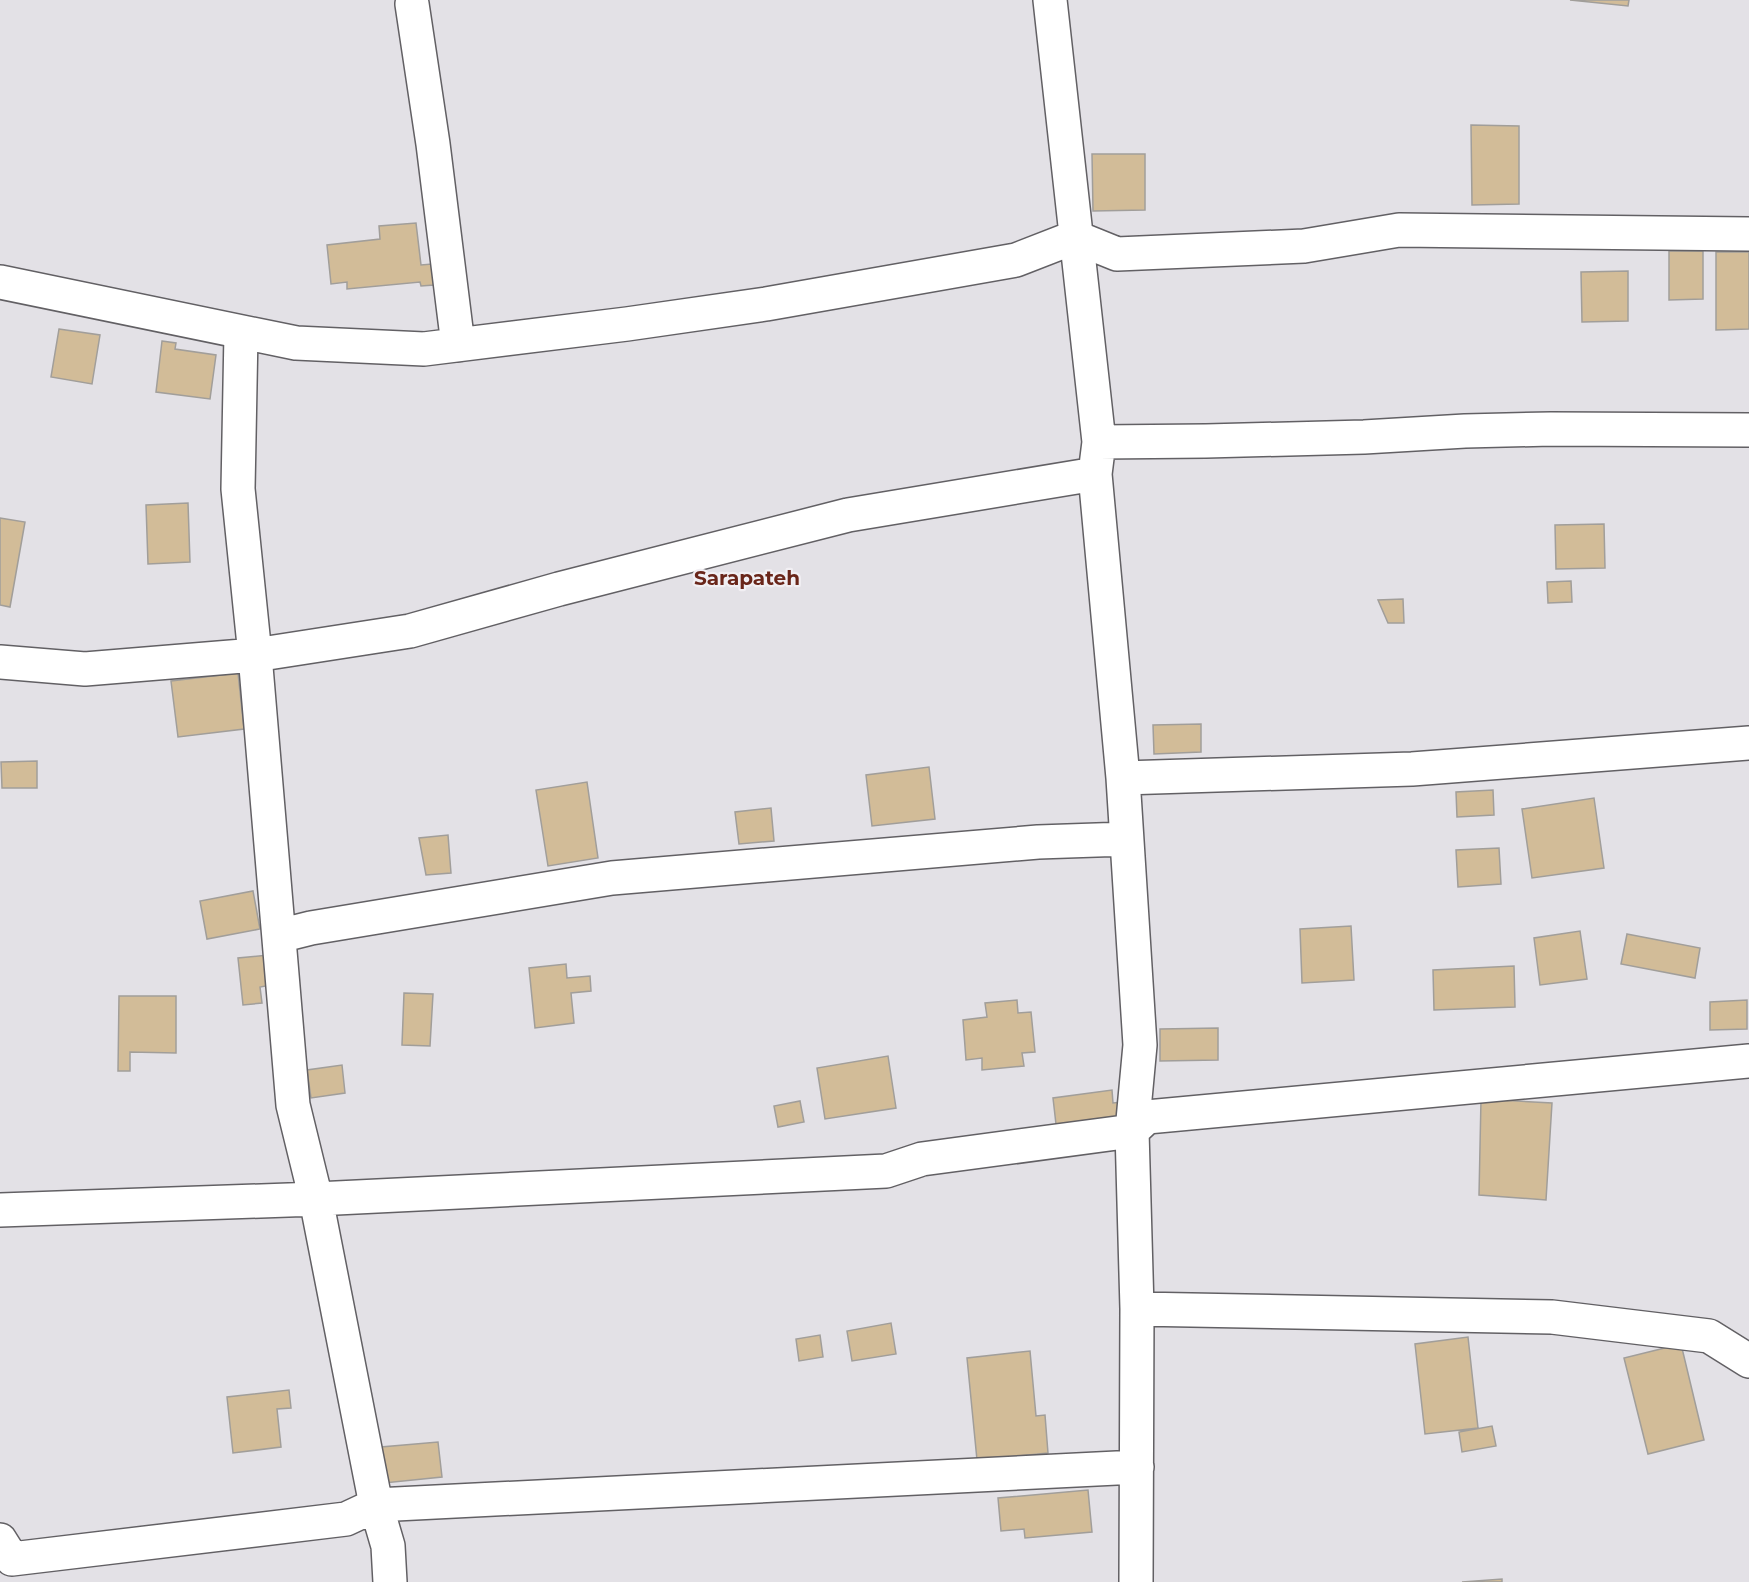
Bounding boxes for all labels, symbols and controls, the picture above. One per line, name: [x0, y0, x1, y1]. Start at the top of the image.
district label: Sarapateh: [694, 566, 800, 590]

